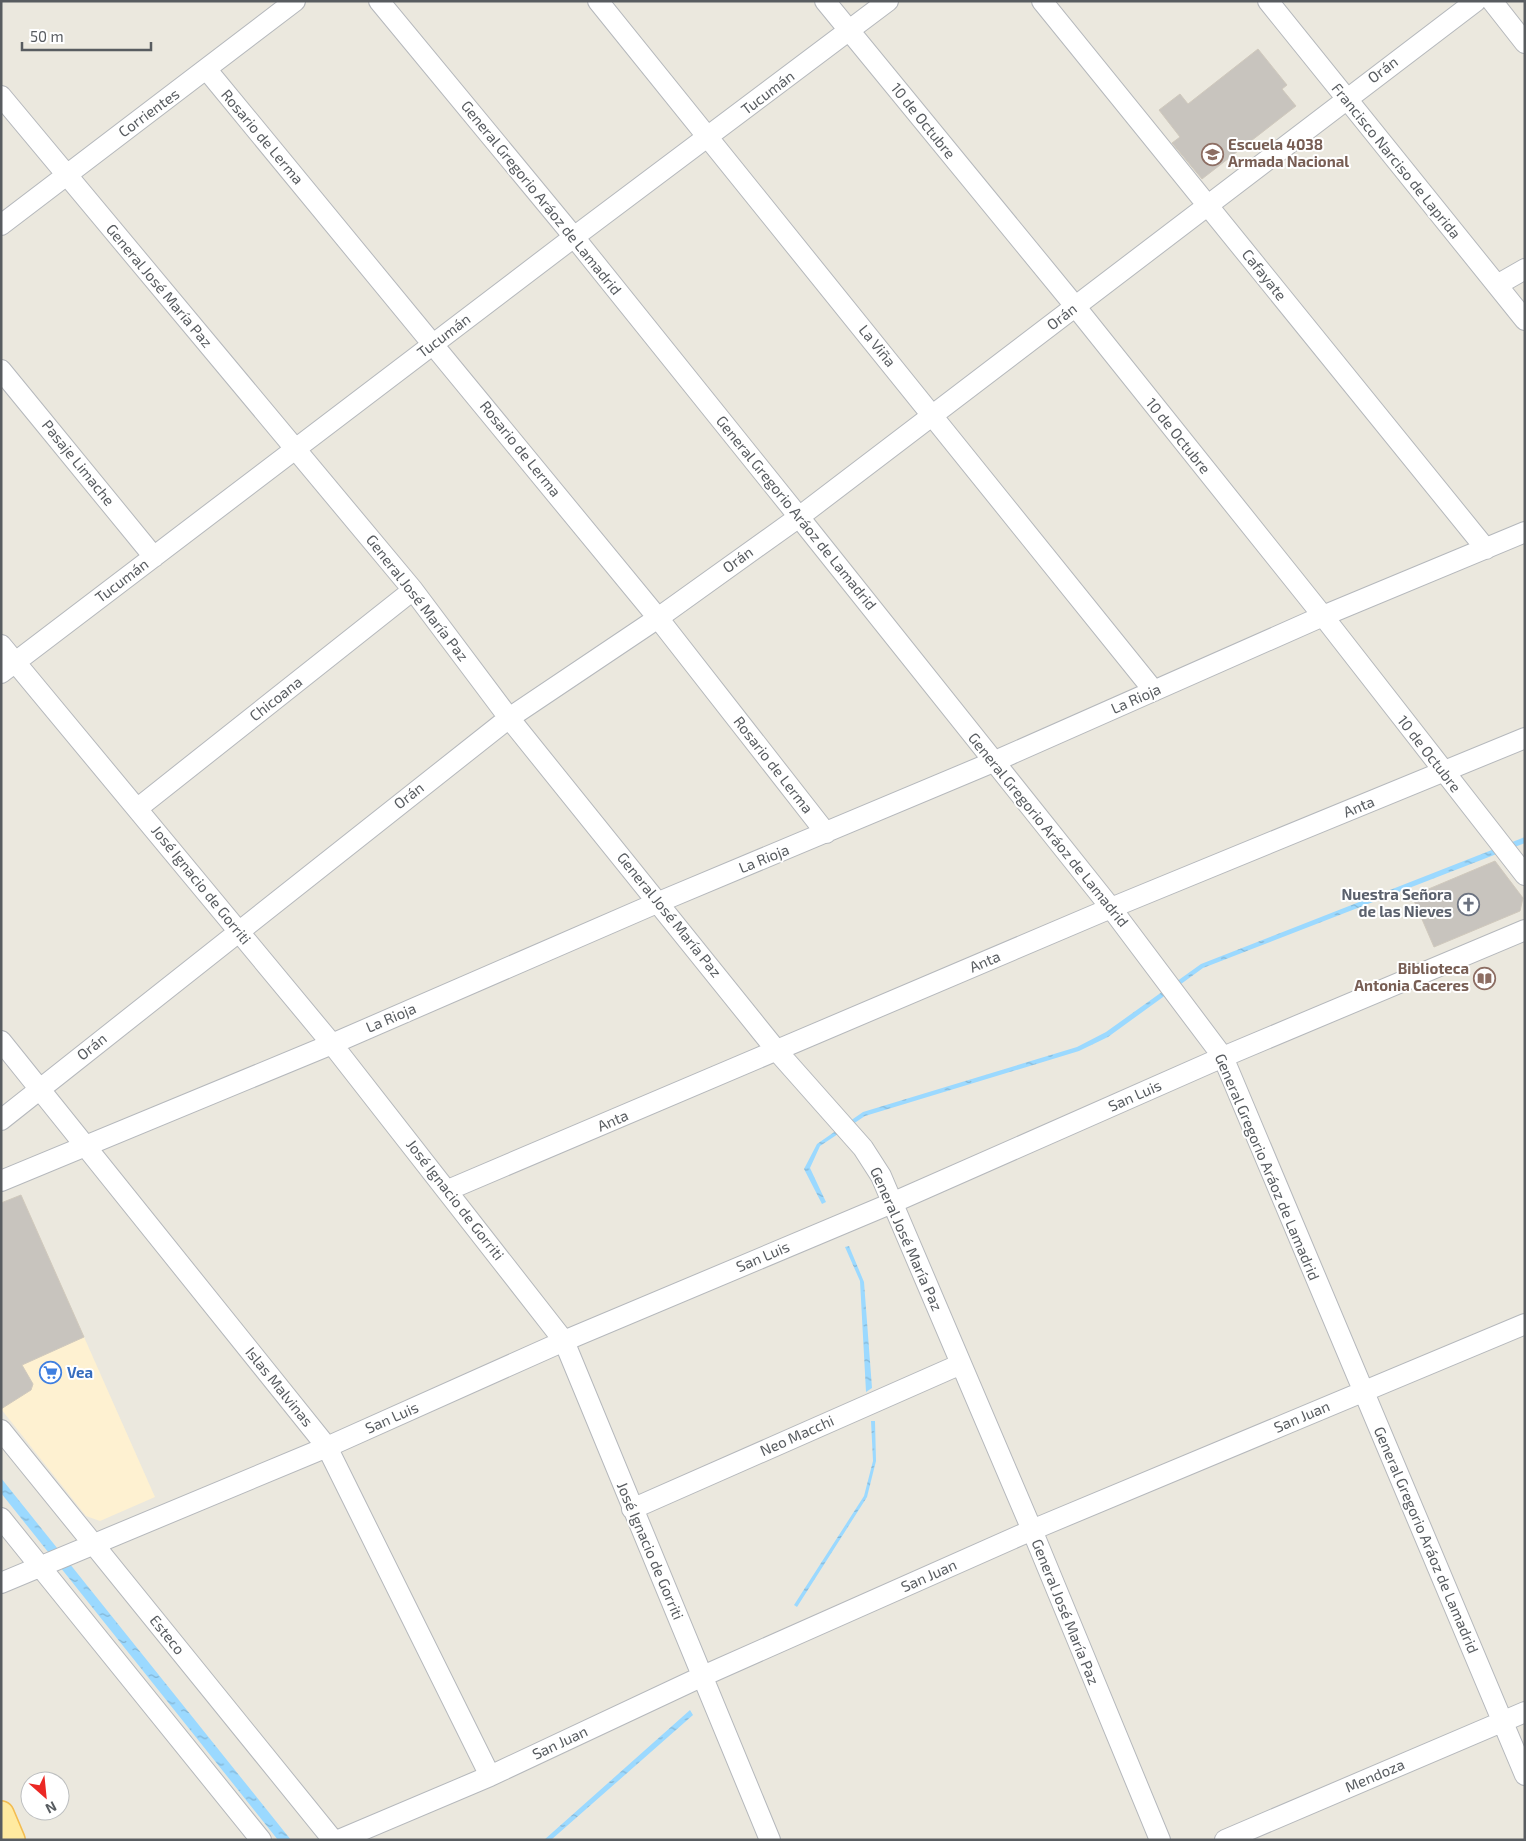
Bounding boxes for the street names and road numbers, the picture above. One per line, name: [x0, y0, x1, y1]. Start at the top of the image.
street label: Orán: [1364, 52, 1401, 86]
street label: Tucumán: [737, 66, 798, 118]
street label: 10 de Octubre: [888, 79, 960, 162]
street label: Francisco Narciso de Laprida: [1328, 79, 1465, 242]
street label: Corrientes: [114, 84, 182, 140]
street label: Rosario de Lerma: [218, 85, 308, 187]
street label: General Gregorio Aráoz de Lamadrid: [458, 97, 626, 298]
street label: General José María Paz: [103, 220, 217, 351]
street label: Cafayate: [1239, 245, 1291, 304]
street label: Orán: [1043, 299, 1080, 333]
street label: Tucumán: [413, 309, 474, 361]
street label: La Viña: [855, 321, 900, 370]
street label: 10 de Octubre: [1143, 394, 1215, 477]
street label: Rosario de Lerma: [477, 397, 565, 500]
street label: General Gregorio Aráoz de Lamadrid: [713, 412, 881, 613]
street label: Pasaje Limache: [38, 416, 119, 509]
street label: General José María Paz: [363, 531, 473, 664]
street label: Orán: [719, 542, 756, 576]
street label: Tucumán: [91, 554, 152, 606]
street label: Chicoana: [245, 672, 305, 724]
street label: La Rioja: [1108, 679, 1164, 718]
street label: 10 de Octubre: [1394, 711, 1465, 795]
street label: Rosario de Lerma: [730, 712, 817, 817]
street label: General Gregorio Aráoz de Lamadrid: [965, 729, 1133, 930]
street label: Orán: [390, 778, 427, 812]
street label: Anta: [1340, 792, 1377, 820]
street label: José Ignacio de Gorriti: [148, 821, 255, 948]
street label: La Rioja: [736, 840, 792, 877]
street label: General José María Paz: [614, 848, 726, 981]
street label: Anta: [966, 947, 1003, 976]
street label: La Rioja: [363, 998, 419, 1037]
street label: Orán: [73, 1029, 110, 1064]
street label: General Gregorio Aráoz de Lamadrid: [1212, 1051, 1324, 1283]
street label: San Luis: [1105, 1075, 1164, 1115]
street label: Anta: [594, 1106, 631, 1135]
street label: José Ignacio de Gorriti: [403, 1136, 508, 1263]
street label: General José María Paz: [867, 1164, 947, 1313]
street label: San Luis: [733, 1237, 792, 1275]
street label: Islas Malvinas: [242, 1343, 317, 1430]
street label: San Juan: [1271, 1396, 1332, 1436]
street label: San Luis: [362, 1397, 421, 1437]
street label: Neo Macchi: [757, 1411, 836, 1459]
street label: General Gregorio Aráoz de Lamadrid: [1371, 1424, 1483, 1656]
street label: José Ignacio de Gorriti: [614, 1479, 688, 1622]
street label: General José María Paz: [1028, 1536, 1103, 1687]
street label: San Juan: [898, 1555, 959, 1595]
street label: Esteco: [146, 1611, 189, 1658]
street label: San Juan: [529, 1721, 590, 1763]
street label: Mendoza: [1342, 1755, 1407, 1796]

